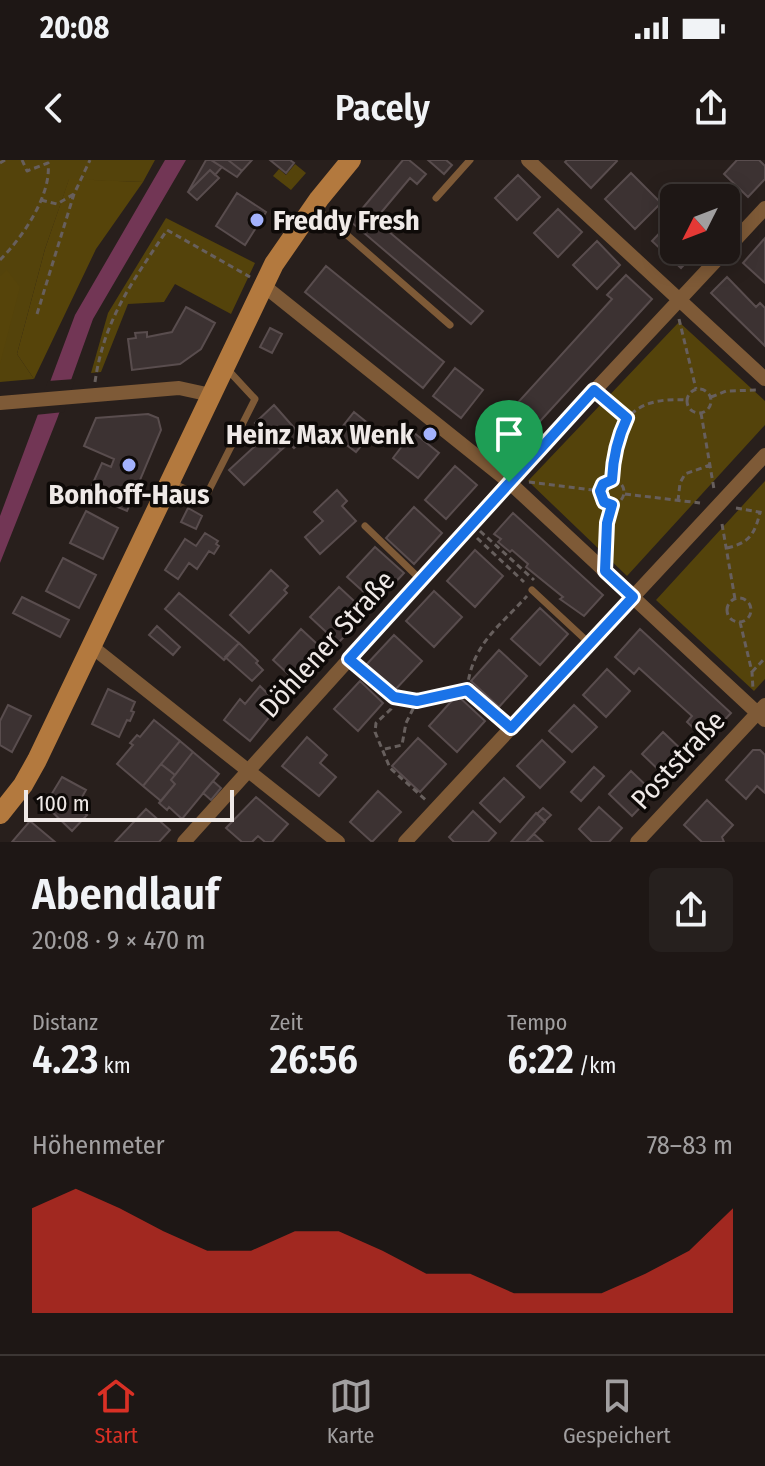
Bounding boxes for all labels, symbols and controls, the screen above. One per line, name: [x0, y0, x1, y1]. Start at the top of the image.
text: 20:08: [40, 10, 109, 46]
icon: back: [32, 86, 76, 130]
text: Pacely: [335, 86, 430, 130]
icon: share: [689, 86, 733, 130]
north arrow: [660, 184, 740, 264]
map controls: [660, 184, 740, 264]
place label: Freddy Fresh: [273, 204, 420, 237]
marker: Freddy Fresh: [248, 211, 266, 229]
pin: [475, 400, 543, 482]
icon: arrive: [487, 412, 531, 456]
place label: Heinz Max Wenk: [226, 418, 415, 451]
marker: Heinz Max Wenk: [421, 425, 439, 443]
marker: Bonhoff-Haus: [120, 456, 138, 474]
place label: Bonhoff-Haus: [49, 478, 209, 511]
street label: Döhlener Straße: [252, 564, 402, 724]
street label: Poststraße: [624, 704, 732, 816]
scale bar: [24, 786, 234, 822]
text: 100 m: [36, 790, 90, 817]
text: Abendlauf: [32, 868, 219, 921]
button: share: [649, 868, 733, 952]
text: 20:08 · 9 × 470 m: [32, 925, 205, 956]
text: Distanz: [32, 1009, 98, 1036]
text: Zeit: [270, 1009, 303, 1036]
text: Tempo: [507, 1009, 567, 1036]
text: 4.23: [32, 1036, 98, 1084]
text: 26:56: [270, 1036, 358, 1084]
text: 6:22: [507, 1036, 574, 1084]
text: km: [98, 1052, 131, 1079]
text: /km: [574, 1052, 616, 1079]
text: Höhenmeter: [32, 1130, 165, 1161]
text: 78–83 m: [647, 1130, 733, 1161]
tab: Start: [94, 1374, 138, 1449]
tab: Karte: [327, 1374, 374, 1449]
tab: Gespeichert: [563, 1374, 671, 1449]

